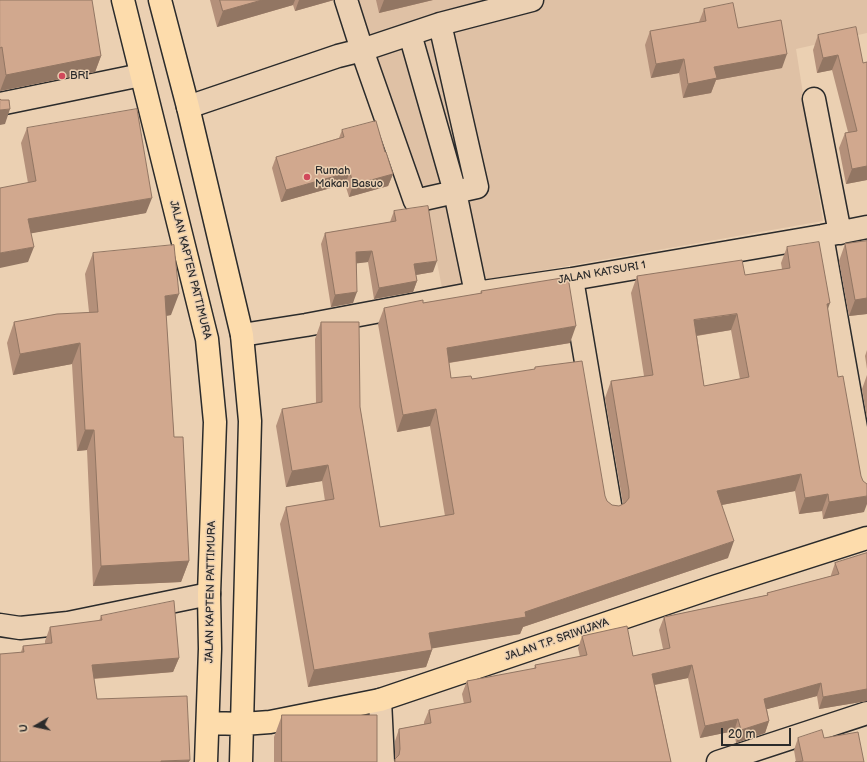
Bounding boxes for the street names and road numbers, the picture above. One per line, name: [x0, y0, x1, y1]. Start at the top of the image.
street label: JALAN KAPTEN PATTIMURA: [166, 199, 214, 341]
street label: JALAN KATSURI 1: [557, 259, 647, 287]
street label: JALAN KAPTEN PATTIMURA: [203, 521, 219, 663]
street label: JALAN T.P. SRIWIJAYA: [503, 616, 611, 664]

